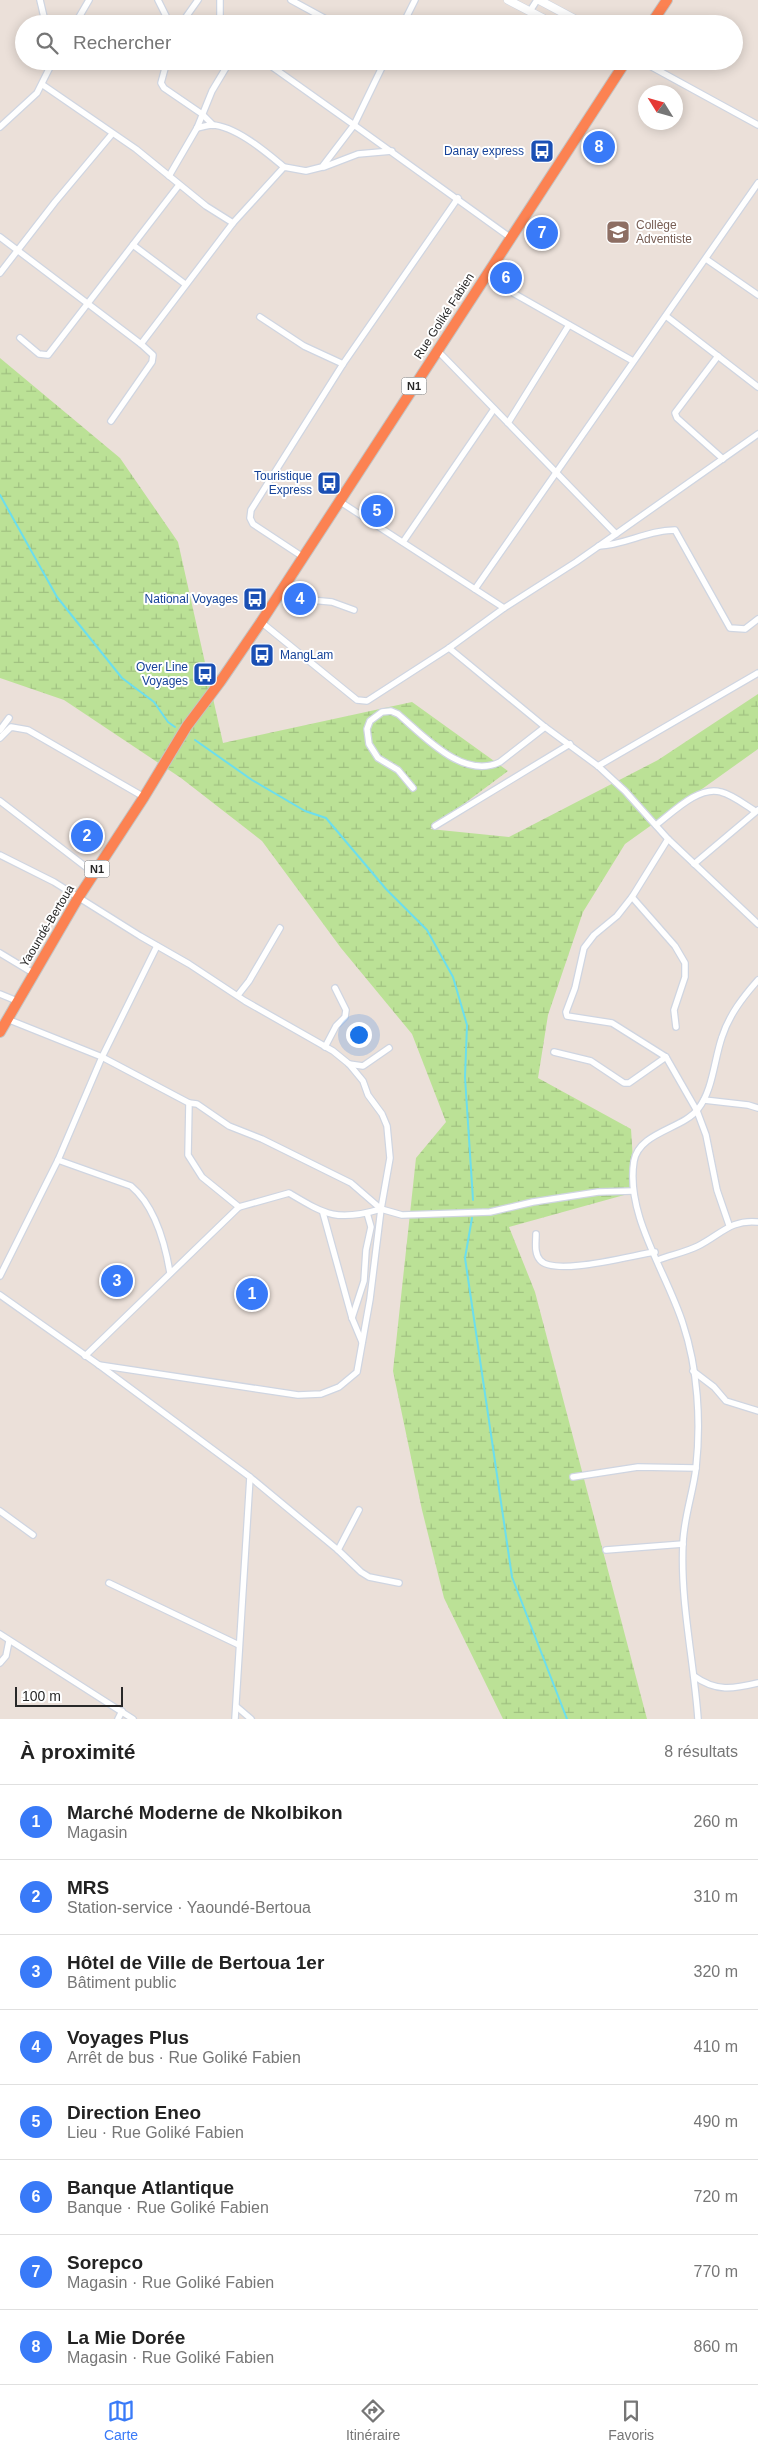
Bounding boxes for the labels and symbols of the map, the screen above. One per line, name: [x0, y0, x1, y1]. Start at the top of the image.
north arrow: [638, 85, 683, 130]
pin: 8: [583, 128, 615, 166]
bus stop icon: Danay express: [529, 138, 555, 164]
place label: Danay express: [444, 144, 524, 158]
pin: 7: [526, 214, 558, 252]
place label: Collège Adventiste: [636, 218, 692, 246]
school or university icon: Collège Adventiste: [605, 219, 631, 245]
pin: 6: [490, 259, 522, 297]
street label: Rue Goliké Fabien: [411, 271, 477, 361]
road number: N1: [402, 378, 426, 394]
place label: Touristique Express: [254, 469, 312, 497]
bus stop icon: Touristique Express: [316, 470, 342, 496]
pin: 5: [361, 492, 393, 530]
pin: 4: [284, 580, 316, 618]
bus stop icon: National Voyages: [242, 586, 268, 612]
place label: National Voyages: [145, 592, 238, 606]
bus stop icon: MangLam: [249, 642, 275, 668]
place label: MangLam: [280, 648, 333, 662]
place label: Over Line Voyages: [136, 660, 188, 688]
bus stop icon: Over Line Voyages: [192, 661, 218, 687]
pin: 2: [71, 817, 103, 855]
road number: N1: [84, 861, 110, 878]
street label: Yaoundé-Bertoua: [17, 882, 77, 970]
your location: [346, 1022, 372, 1048]
pin: 3: [101, 1262, 133, 1300]
pin: 1: [236, 1275, 268, 1313]
scale bar: [15, 1684, 122, 1707]

